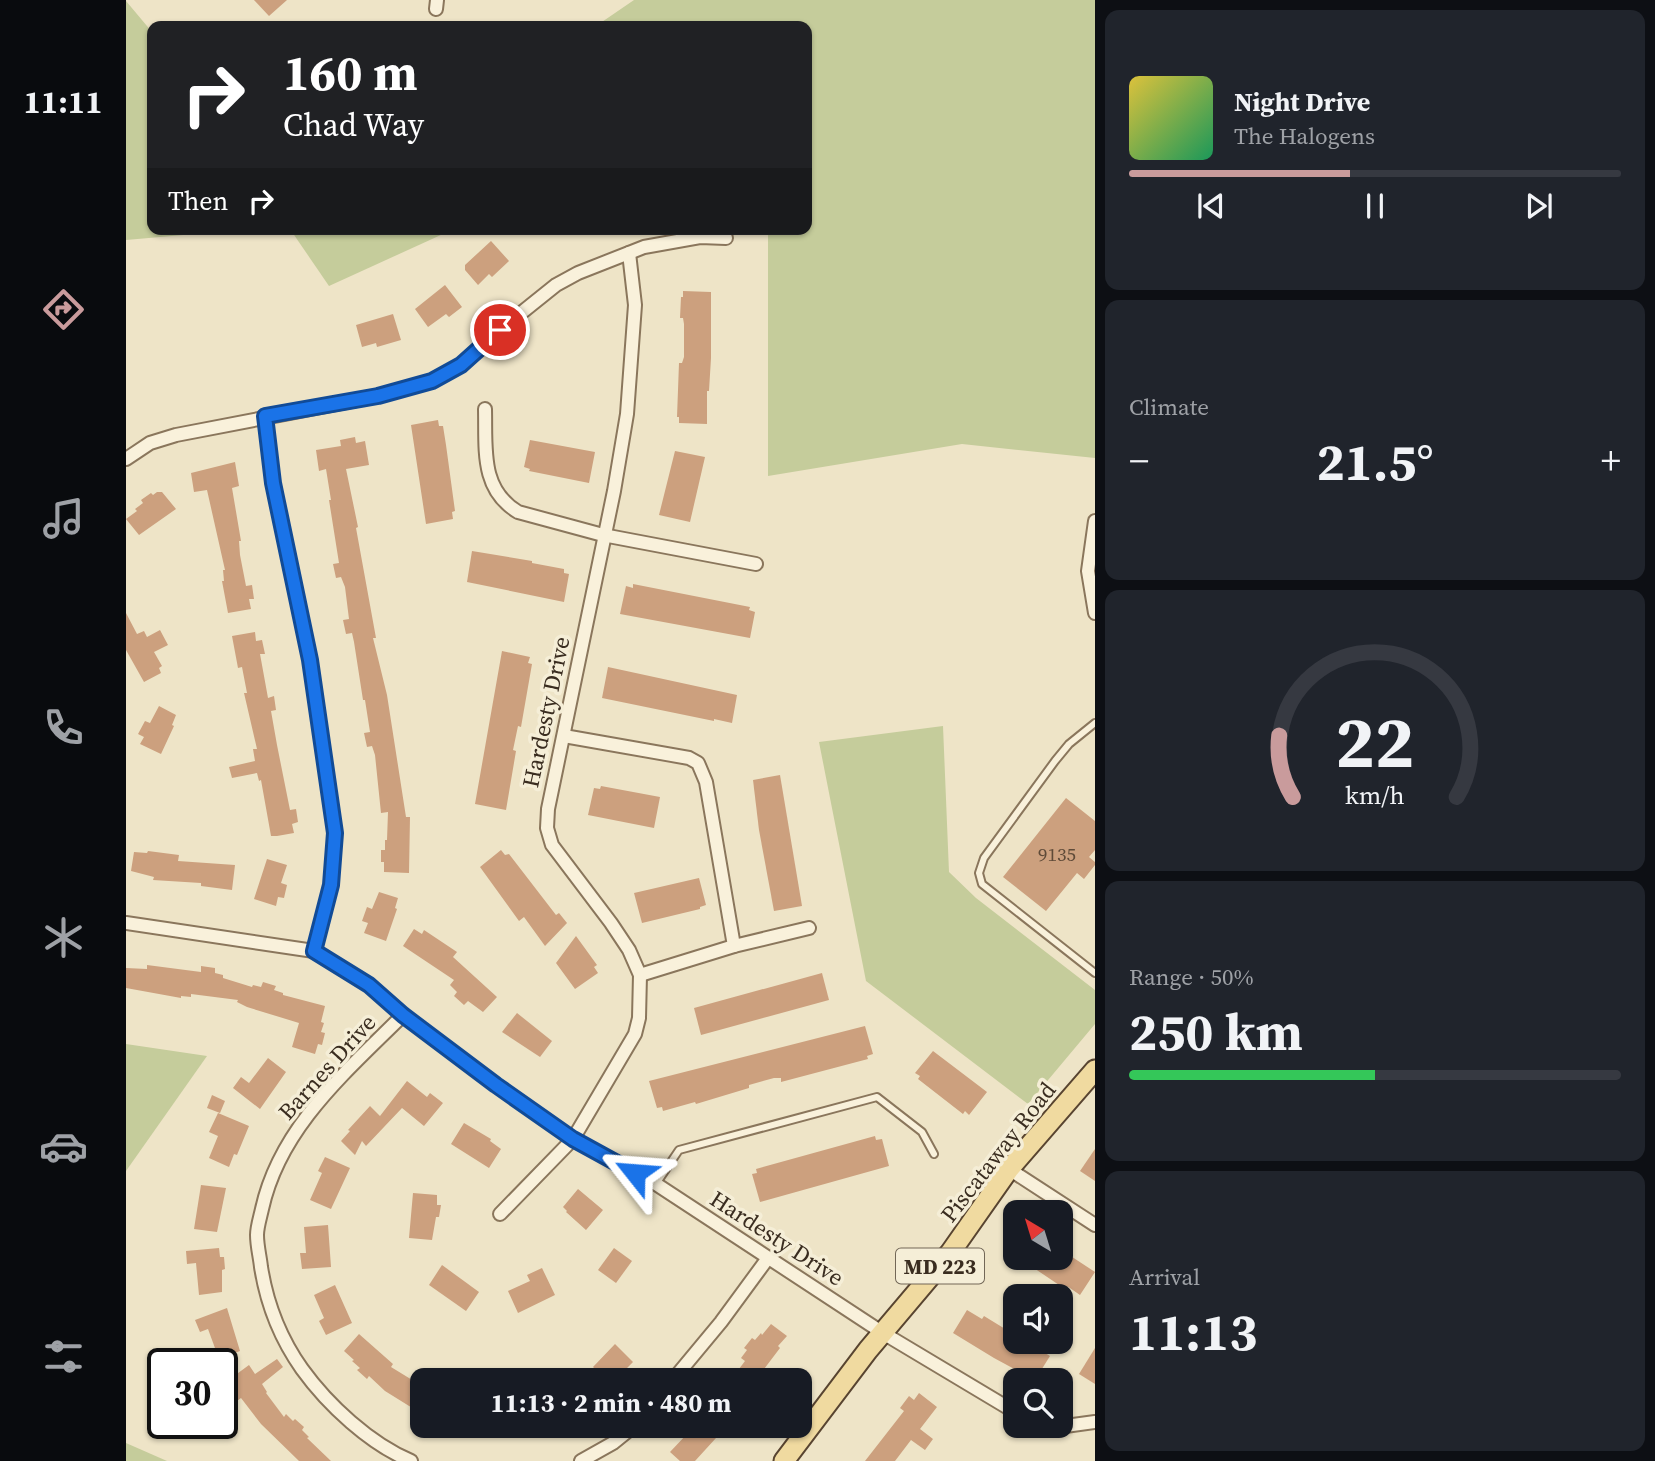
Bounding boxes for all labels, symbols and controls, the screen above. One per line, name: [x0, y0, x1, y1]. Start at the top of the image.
text: 160 m: [283, 39, 418, 106]
icon: right: [168, 49, 259, 140]
text: 11:11: [24, 80, 102, 124]
text: Night Drive: [1234, 84, 1370, 120]
text: Chad Way: [283, 103, 424, 147]
text: The Halogens: [1234, 120, 1375, 152]
icon: right: [242, 182, 280, 220]
text: Then: [168, 183, 228, 219]
icon: previous: [1192, 187, 1230, 225]
icon: pause: [1356, 187, 1394, 225]
icon: next: [1520, 187, 1558, 225]
icon: directions: [39, 285, 88, 334]
pin: [470, 300, 530, 360]
icon: arrive: [481, 311, 519, 349]
text: Climate: [1129, 391, 1209, 423]
text: 21.5°: [1316, 426, 1434, 497]
text: −: [1129, 435, 1149, 487]
text: +: [1601, 435, 1621, 487]
icon: music: [39, 494, 88, 543]
street label: Hardesty Drive: [514, 634, 578, 790]
text: 22: [1336, 692, 1414, 791]
icon: phone: [39, 703, 88, 752]
text: km/h: [1345, 777, 1405, 811]
house number: 9135: [1038, 841, 1076, 867]
icon: climate: [39, 913, 88, 962]
text: Range · 50%: [1129, 961, 1254, 993]
text: 250 km: [1129, 996, 1303, 1067]
street label: Barnes Drive: [271, 1007, 383, 1127]
street label: Piscataway Road: [933, 1075, 1063, 1229]
icon: car: [39, 1122, 88, 1171]
position arrow: [598, 1136, 672, 1210]
street label: Hardesty Drive: [704, 1183, 850, 1293]
north arrow: [1003, 1200, 1073, 1270]
map controls: [1003, 1200, 1073, 1438]
road number: MD 223: [896, 1248, 984, 1284]
text: Arrival: [1129, 1261, 1200, 1293]
button: sound: [1003, 1284, 1073, 1354]
text: 11:13: [1129, 1296, 1257, 1367]
icon: filters: [39, 1332, 88, 1381]
speed limit sign: 30: [147, 1348, 238, 1439]
button: search: [1003, 1368, 1073, 1438]
text: 11:13 · 2 min · 480 m: [491, 1385, 731, 1421]

